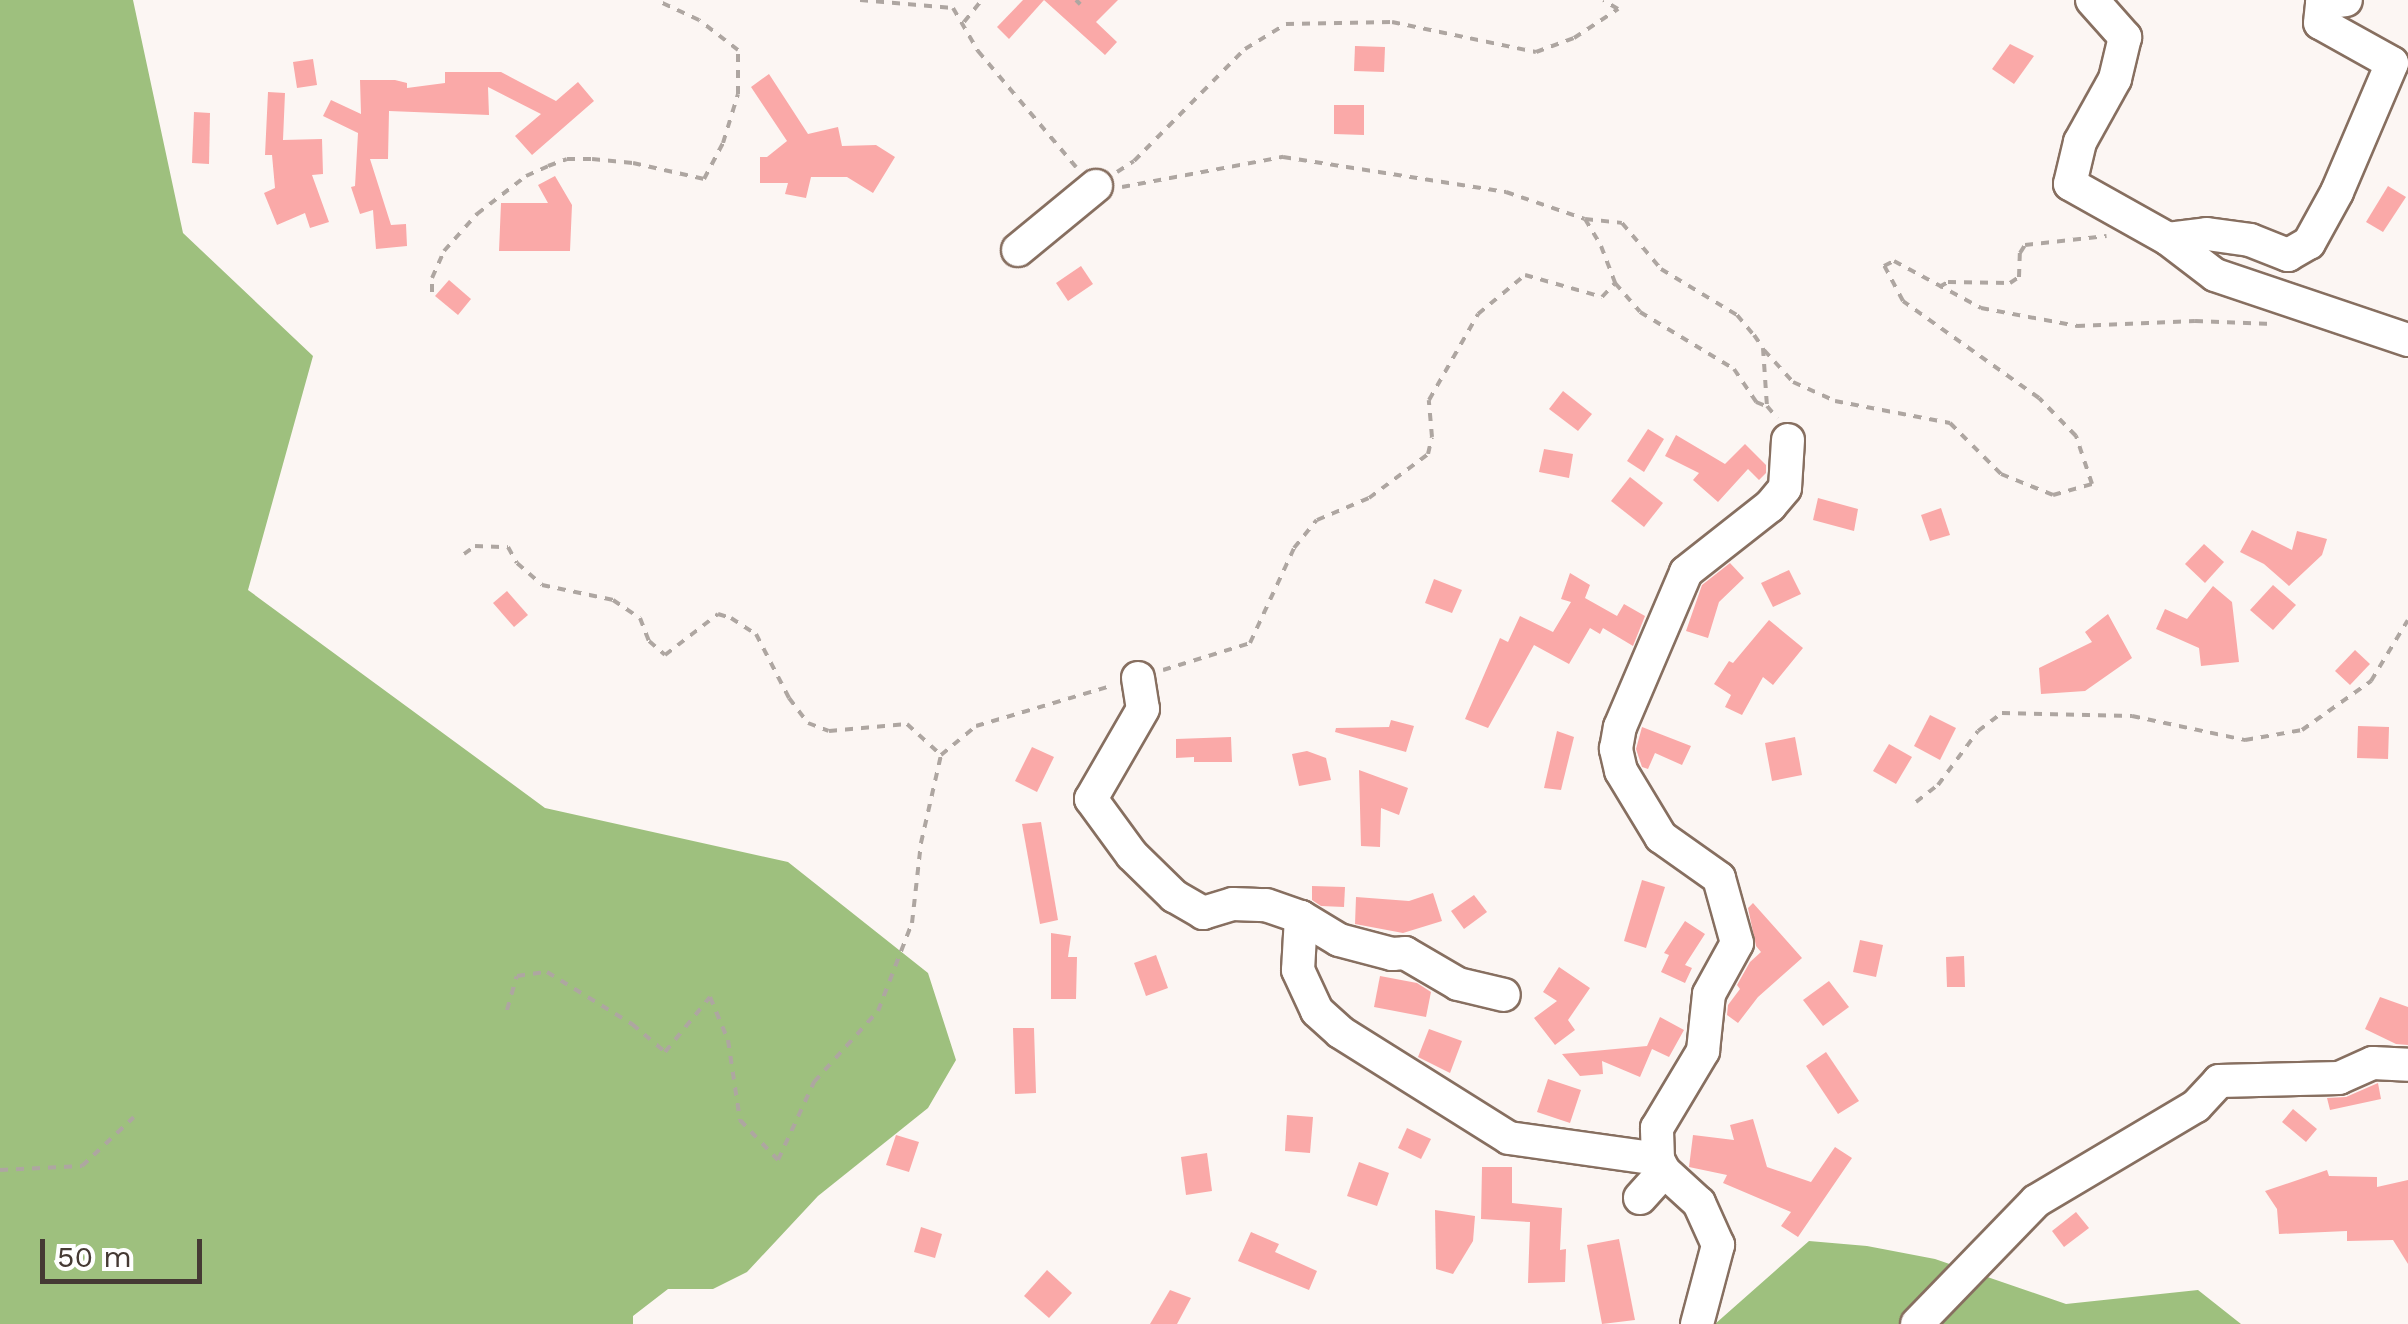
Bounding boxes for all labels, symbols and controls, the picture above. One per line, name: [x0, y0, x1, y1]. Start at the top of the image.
scale bar: [45, 1219, 208, 1281]
text: 50 m: [57, 1239, 132, 1274]

